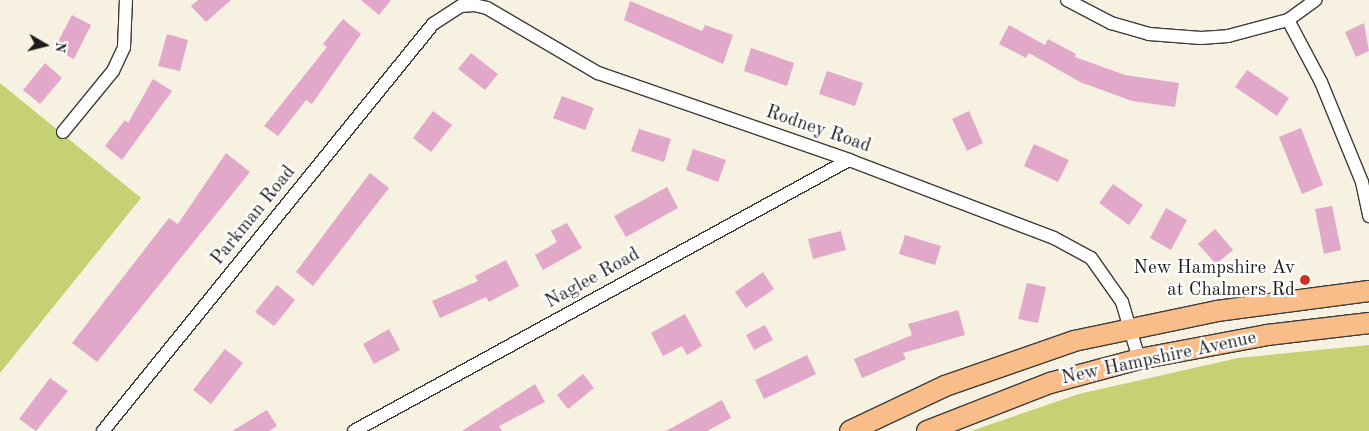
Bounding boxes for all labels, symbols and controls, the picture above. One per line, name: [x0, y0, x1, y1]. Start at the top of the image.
north arrow: [20, 20, 70, 70]
text: N: [52, 41, 68, 53]
street label: Rodney Road: [762, 101, 874, 159]
street label: Parkman Road: [207, 162, 301, 270]
street label: Naglee Road: [542, 244, 644, 314]
place label: New Hampshire Av at Chalmers Rd: [1133, 258, 1295, 302]
marker: New Hampshire Av at Chalmers Rd: [1299, 274, 1311, 286]
street label: New Hampshire Avenue: [1059, 327, 1259, 391]

